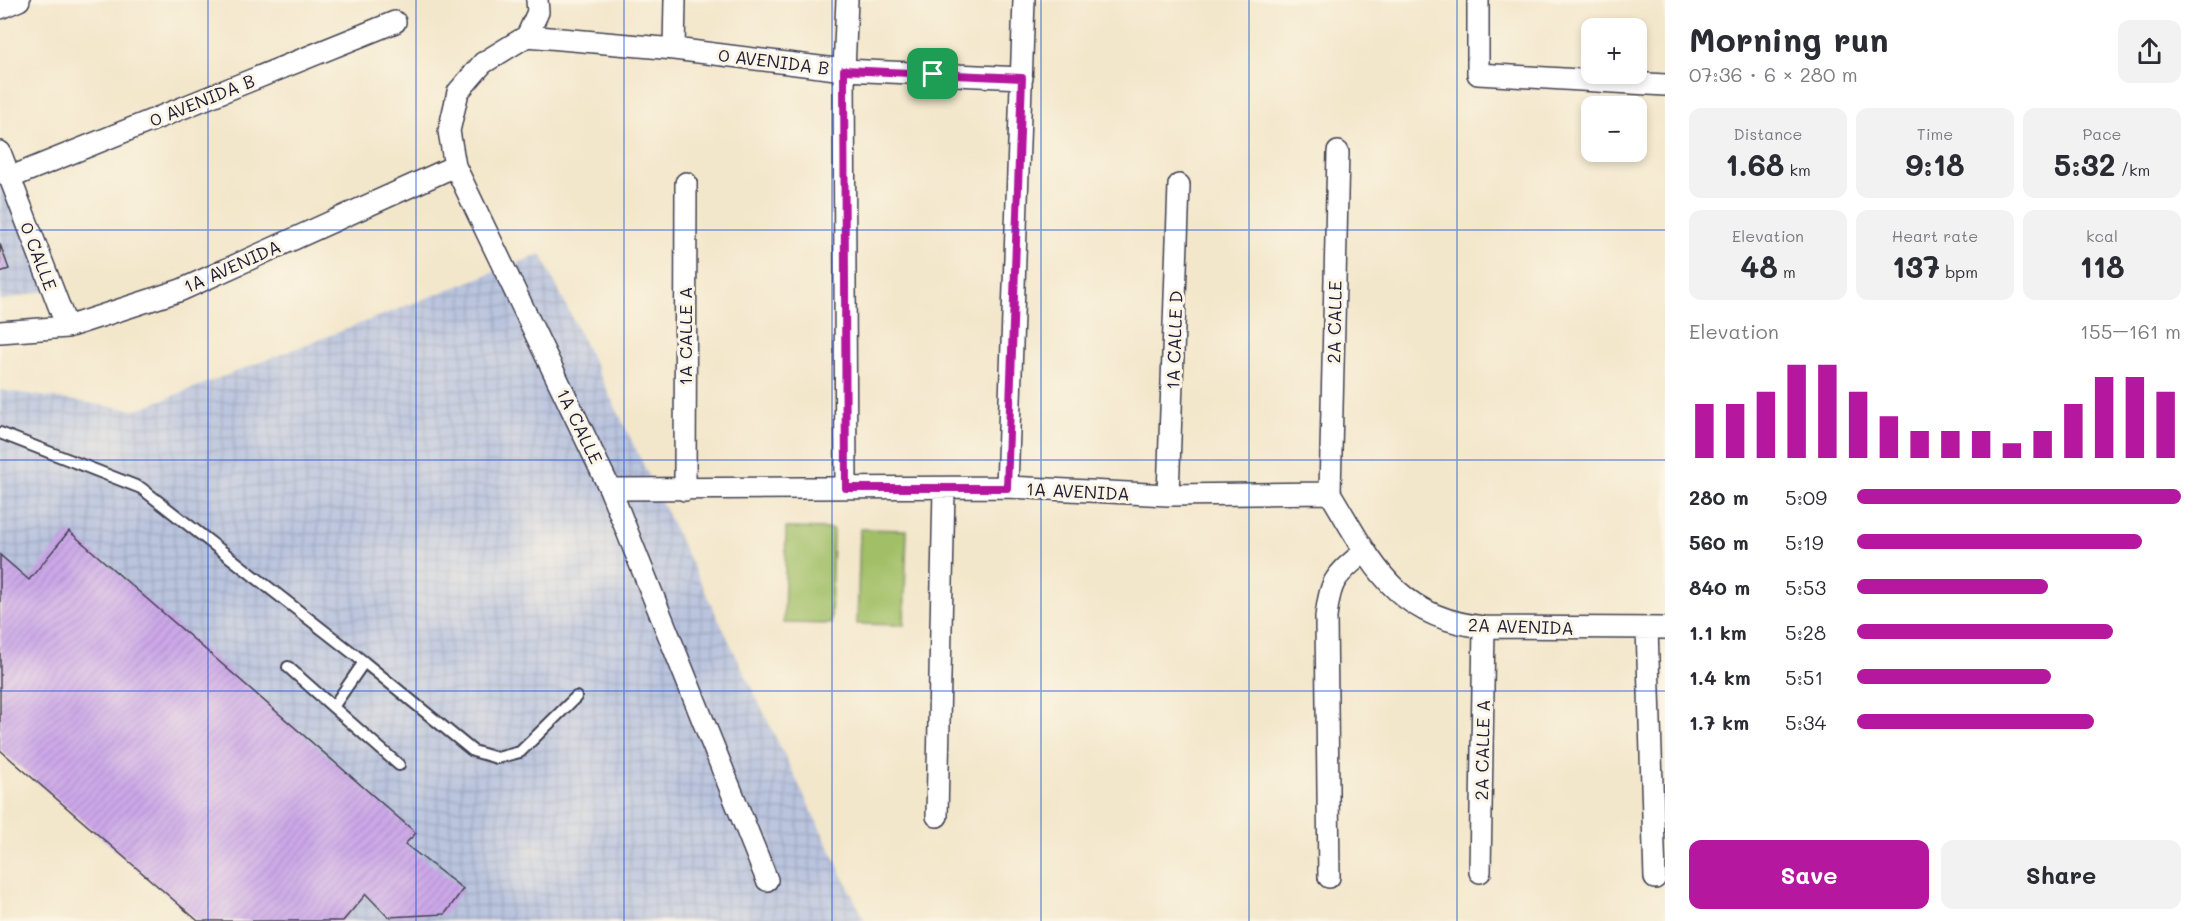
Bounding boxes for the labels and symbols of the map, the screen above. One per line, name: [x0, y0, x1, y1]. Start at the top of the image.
street label: 0 AVENIDA B: [717, 42, 831, 80]
pin: [907, 48, 958, 99]
street label: 0 AVENIDA B: [146, 68, 258, 132]
street label: 0 CALLE: [15, 218, 63, 294]
street label: 1A AVENIDA: [180, 234, 284, 298]
street label: 2A CALLE: [1321, 280, 1347, 364]
street label: 1A CALLE A: [673, 286, 697, 386]
street label: 1A CALLE D: [1160, 290, 1188, 390]
street label: 1A CALLE: [551, 384, 609, 468]
street label: 1A AVENIDA: [1025, 476, 1131, 506]
street label: 2A AVENIDA: [1468, 612, 1574, 640]
street label: 2A CALLE A: [1469, 699, 1495, 801]

